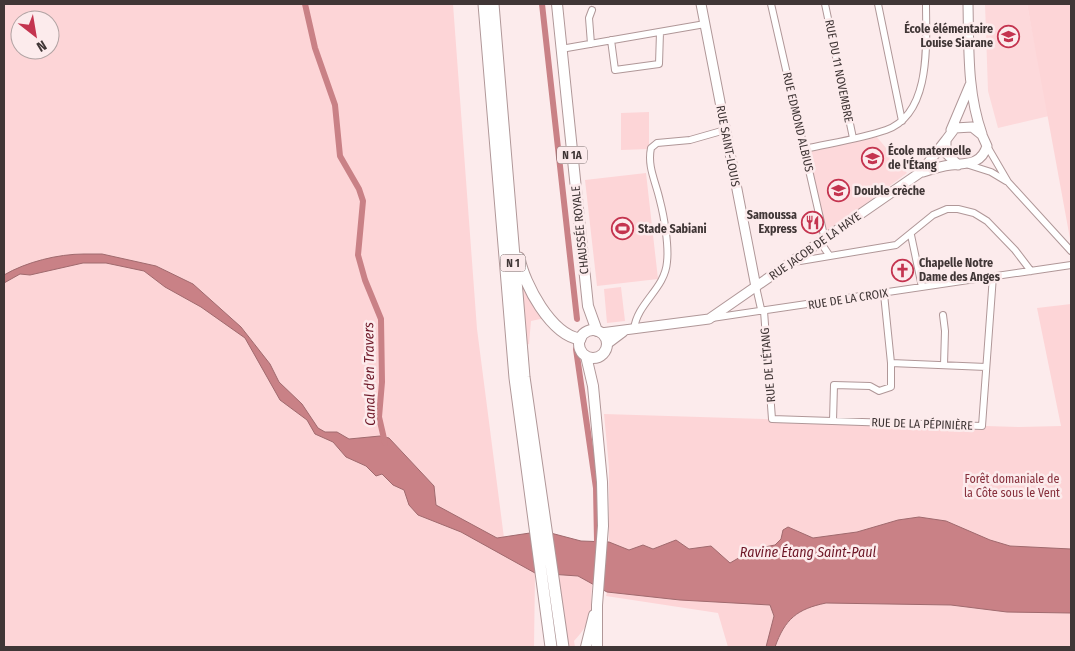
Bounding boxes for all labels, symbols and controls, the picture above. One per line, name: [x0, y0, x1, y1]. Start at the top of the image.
north arrow: [10, 10, 60, 60]
street label: RUE DU 11 NOVEMBRE: [822, 18, 856, 124]
place label: École élémentaire Louise Siarane: [904, 20, 993, 50]
school or university icon: École élémentaire Louise Siarane: [997, 24, 1021, 48]
text: N: [33, 36, 49, 55]
street label: RUE EDMOND ALBIUS: [780, 71, 816, 173]
street label: RUE SAINT-LOUIS: [713, 104, 743, 188]
place label: École maternelle de l'Étang: [888, 142, 971, 172]
road number: N 1A: [557, 146, 587, 164]
school or university icon: École maternelle de l'Étang: [860, 146, 884, 170]
school or university icon: Double crèche: [826, 179, 850, 203]
place label: Double crèche: [854, 184, 925, 198]
street label: CHAUSSÉE ROYALE: [567, 185, 592, 275]
place label: Samoussa Express: [747, 208, 798, 236]
street label: RUE JACOB DE LA HAYE: [766, 209, 864, 283]
restaurant icon: Samoussa Express: [801, 210, 825, 234]
sports icon: Stade Sabiani: [610, 217, 634, 241]
place label: Stade Sabiani: [638, 222, 707, 236]
road number: N 1: [500, 254, 526, 272]
place label: Chapelle Notre Dame des Anges: [919, 256, 1001, 284]
church icon: Chapelle Notre Dame des Anges: [891, 258, 915, 282]
street label: RUE DE LA CROIX: [807, 286, 889, 312]
water label: Canal d'en Travers: [360, 322, 379, 426]
street label: RUE DE L'ÉTANG: [757, 327, 778, 403]
street label: RUE DE LA PÉPINIÈRE: [871, 414, 973, 433]
park label: Forêt domaniale de la Côte sous le Vent: [964, 472, 1060, 500]
water label: Ravine Étang Saint-Paul: [740, 543, 876, 561]

